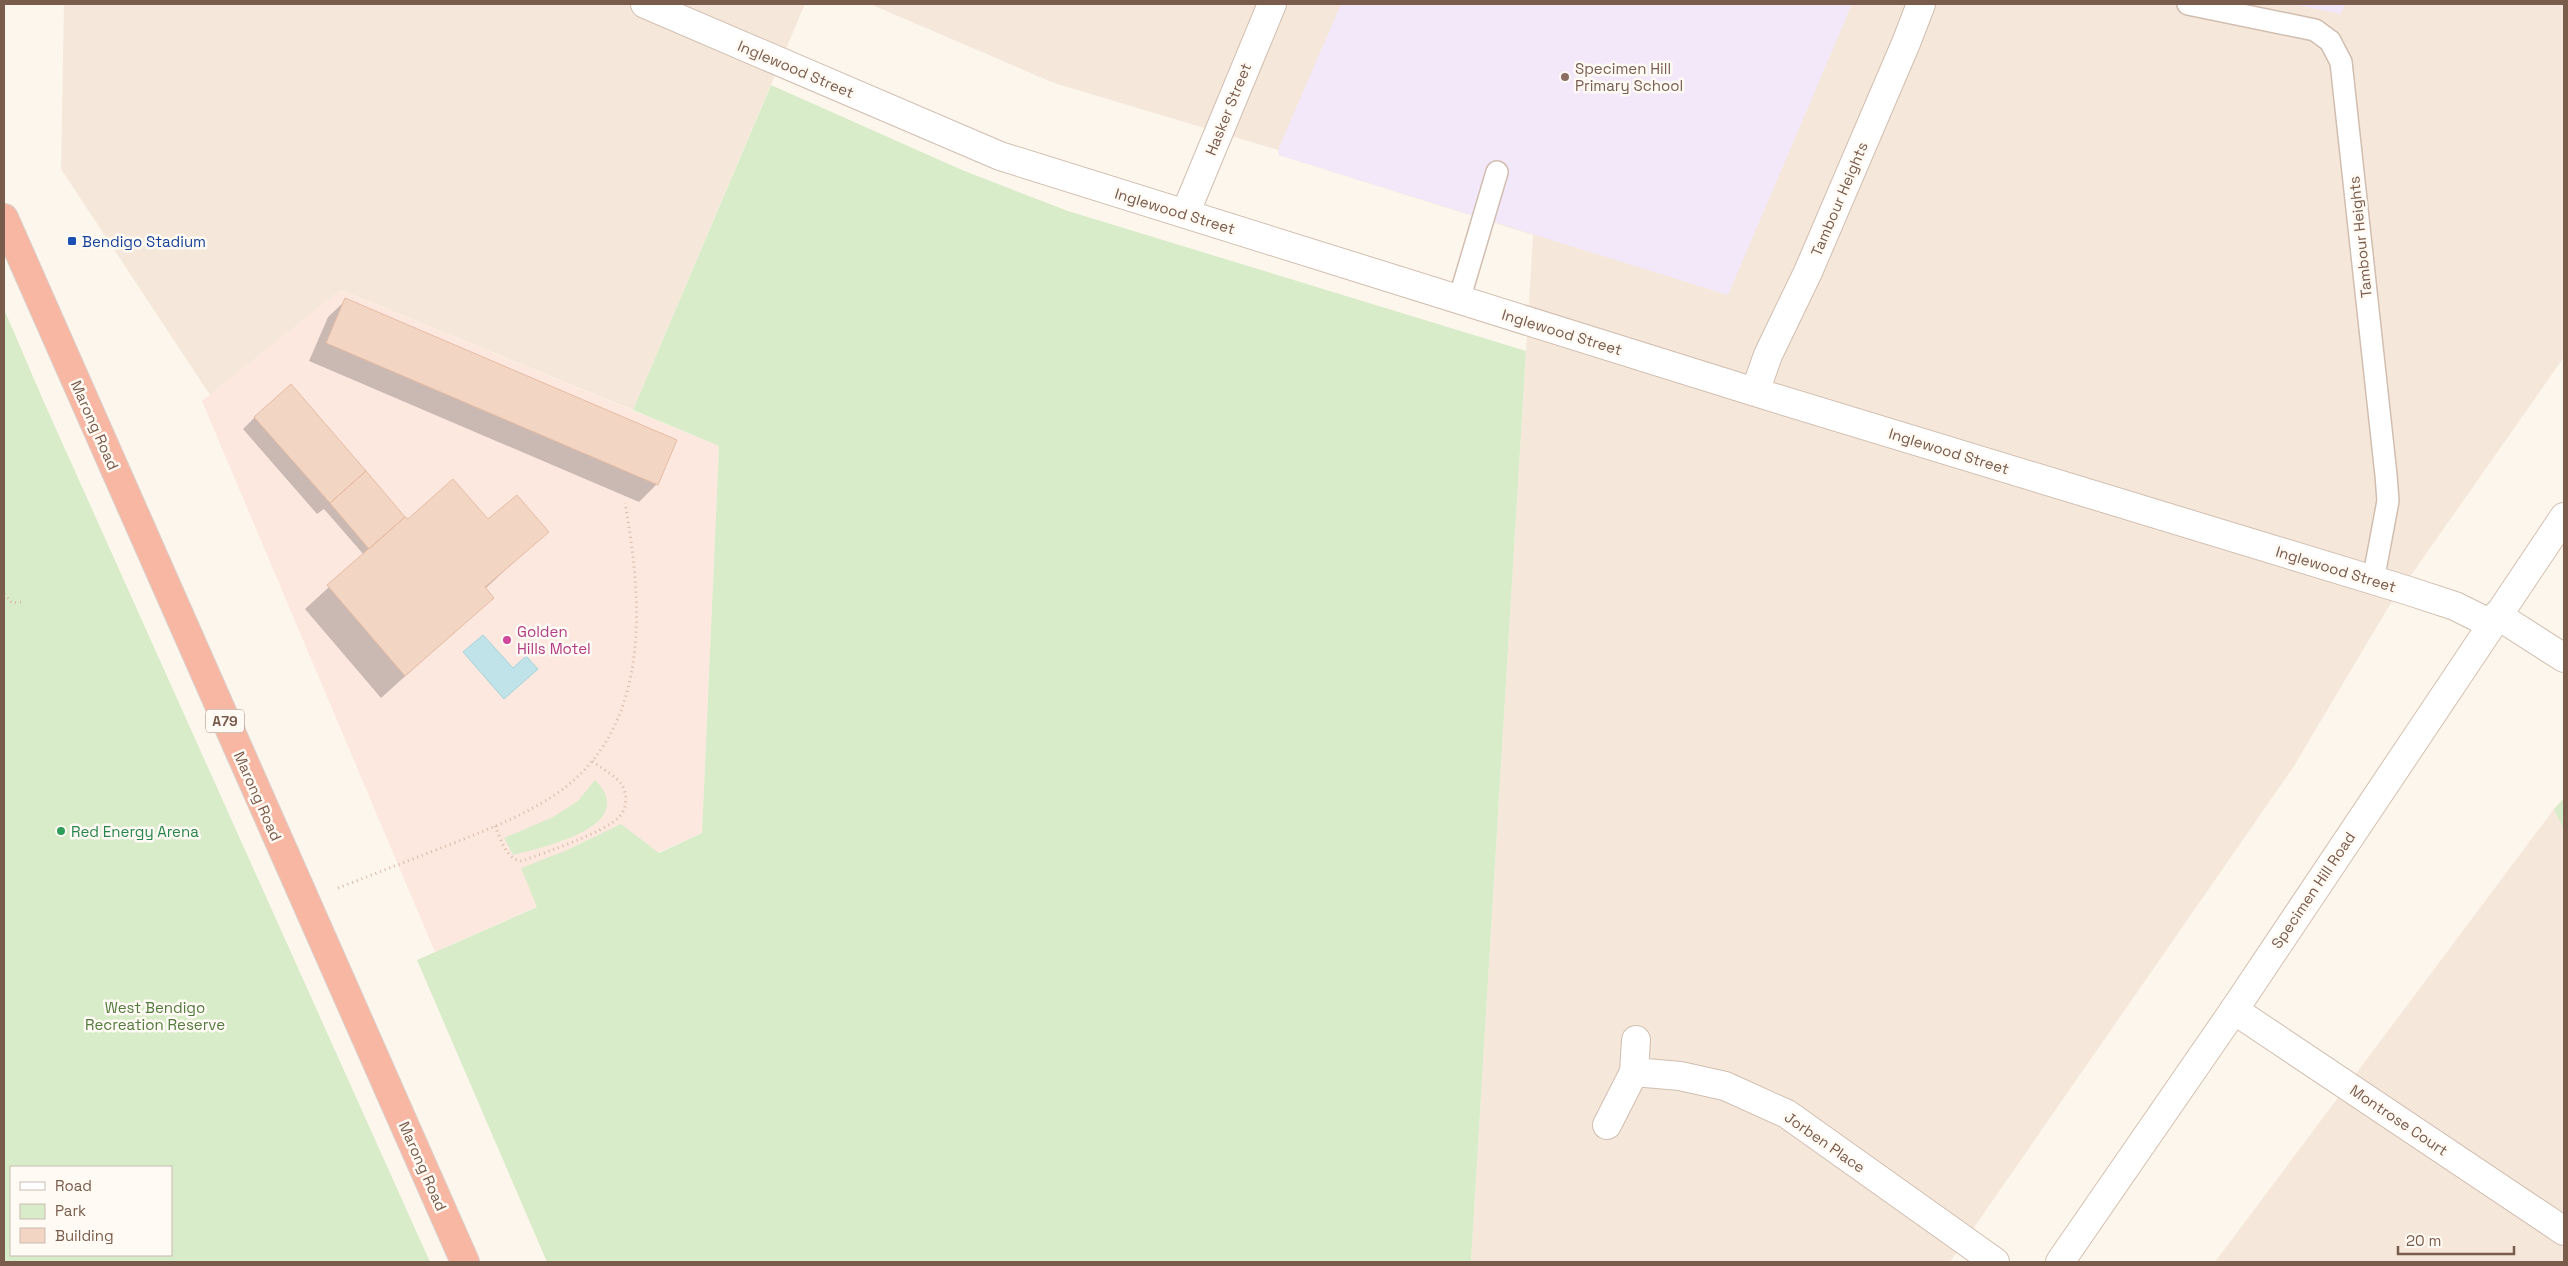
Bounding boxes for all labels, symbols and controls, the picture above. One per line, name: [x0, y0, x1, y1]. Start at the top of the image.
street label: Inglewood Street: [735, 36, 857, 102]
place label: Specimen Hill Primary School: [1575, 59, 1683, 95]
street label: Hasker Street: [1201, 60, 1255, 158]
marker: Specimen Hill Primary School: [1559, 71, 1571, 83]
street label: Tambour Heights: [1806, 139, 1872, 259]
street label: Tambour Heights: [2344, 175, 2376, 299]
street label: Inglewood Street: [1113, 184, 1237, 238]
place label: Bendigo Stadium: [82, 232, 206, 251]
marker: Bendigo Stadium: [66, 235, 78, 247]
street label: Inglewood Street: [1500, 305, 1624, 359]
street label: Marong Road: [67, 377, 123, 473]
street label: Inglewood Street: [1887, 424, 2011, 478]
street label: Inglewood Street: [2274, 542, 2398, 596]
place label: Golden Hills Motel: [517, 622, 591, 658]
marker: Golden Hills Motel: [501, 634, 513, 646]
road number: A79: [206, 709, 244, 732]
street label: Marong Road: [230, 748, 286, 844]
place label: Red Energy Arena: [71, 822, 199, 841]
marker: Red Energy Arena: [55, 825, 67, 837]
street label: Specimen Hill Road: [2267, 828, 2359, 952]
park label: West Bendigo Recreation Reserve: [85, 998, 225, 1034]
street label: Montrose Court: [2346, 1080, 2452, 1160]
street label: Jorben Place: [1781, 1107, 1869, 1177]
street label: Marong Road: [395, 1118, 451, 1214]
legend: [10, 1166, 172, 1256]
text: Road: [55, 1176, 92, 1195]
text: Park: [55, 1201, 86, 1220]
scale bar: [2398, 1224, 2514, 1256]
text: Building: [55, 1226, 114, 1245]
text: 20 m: [2406, 1231, 2441, 1250]

